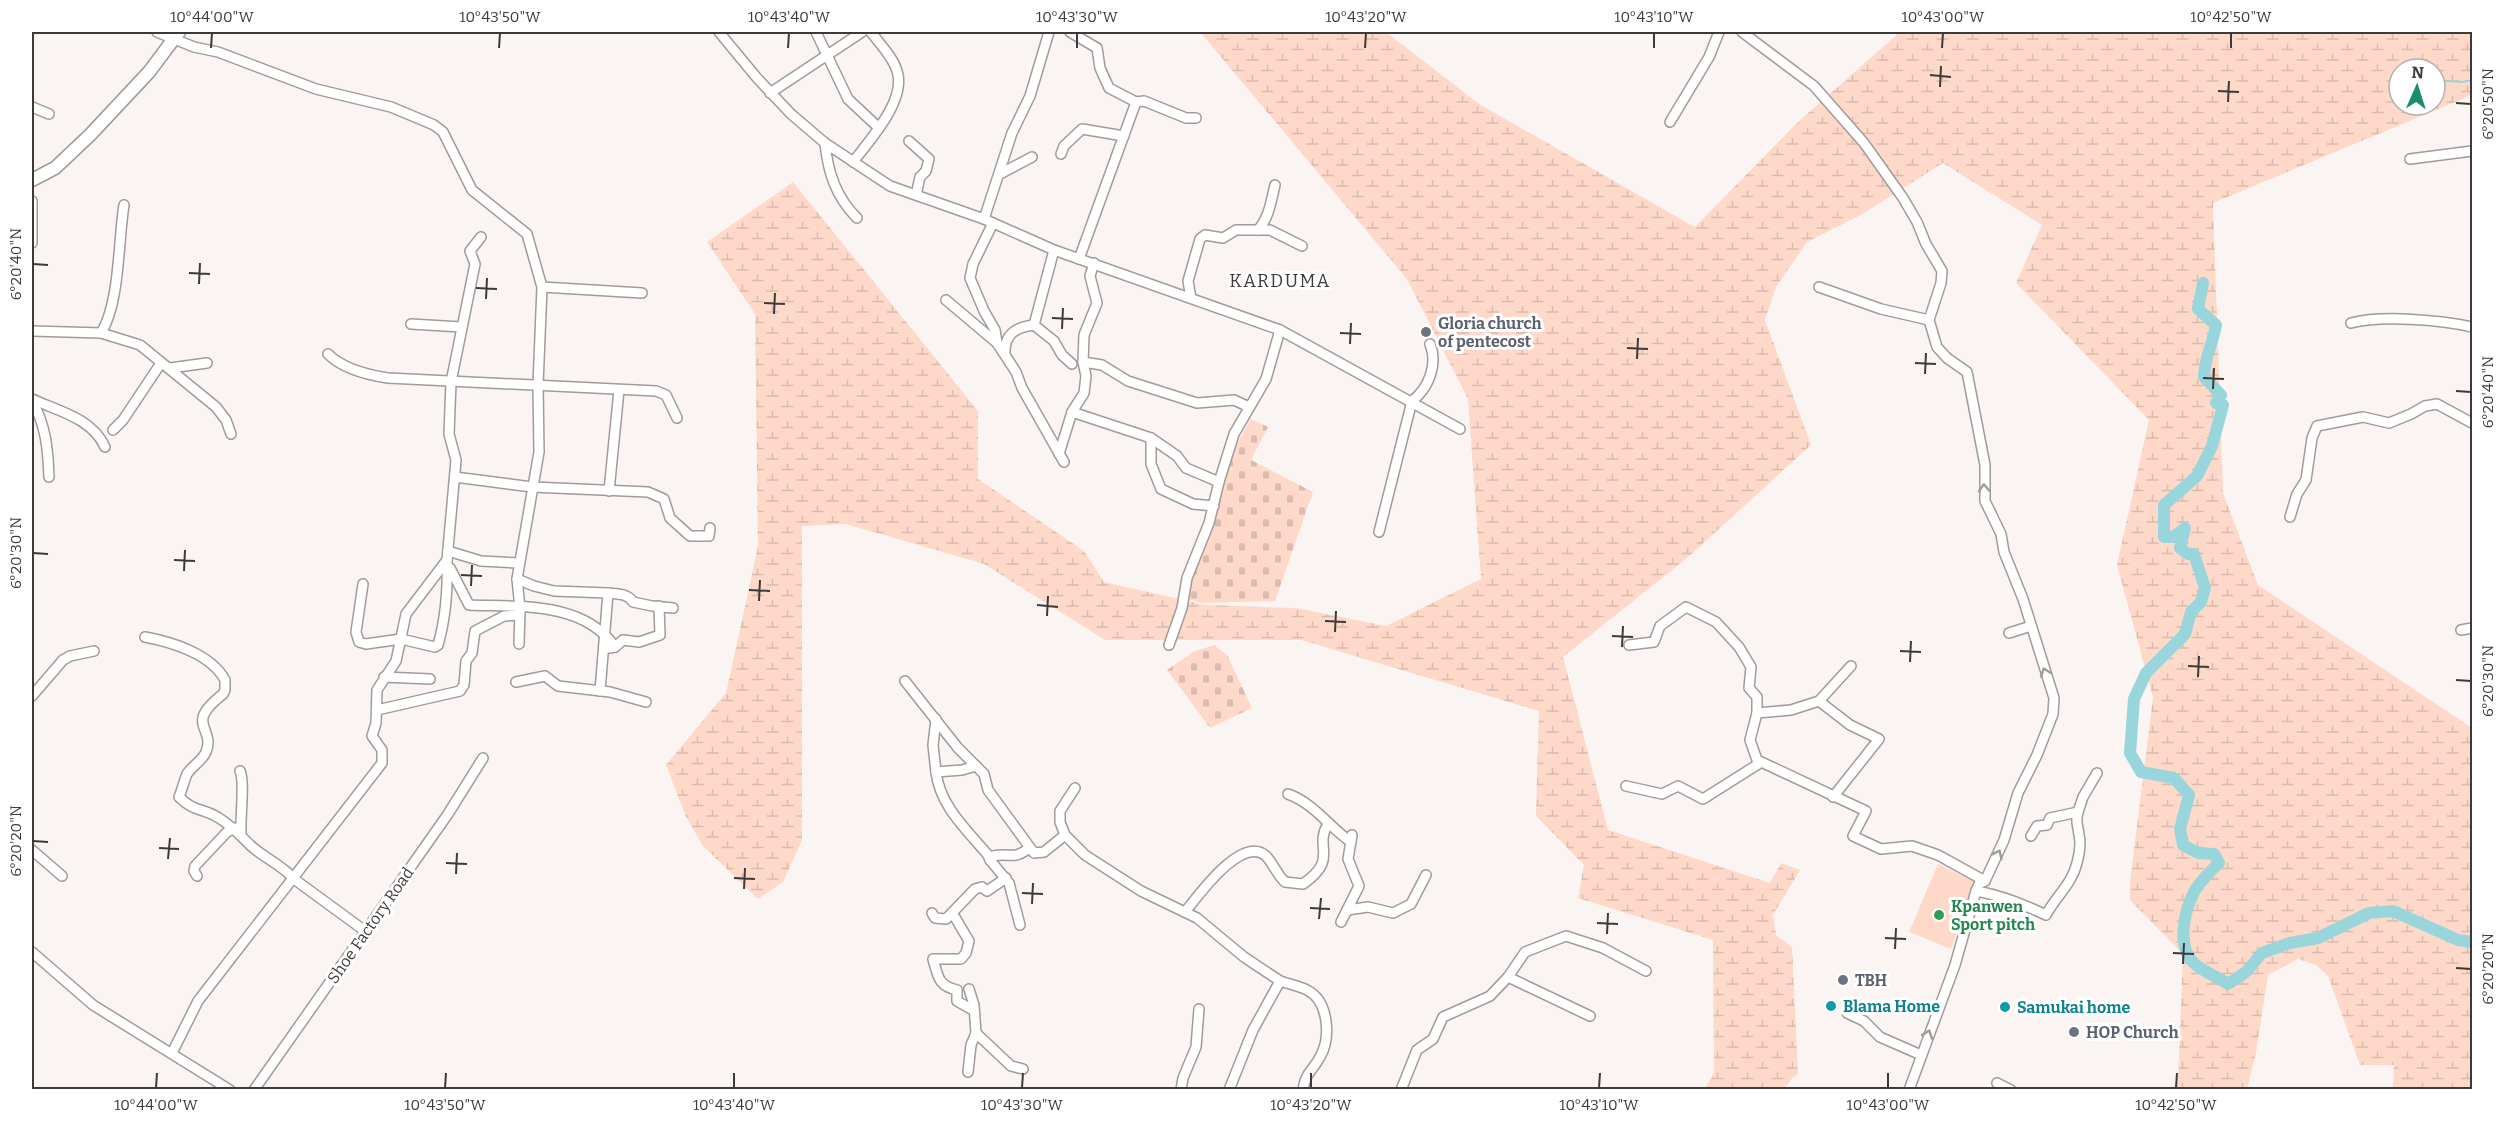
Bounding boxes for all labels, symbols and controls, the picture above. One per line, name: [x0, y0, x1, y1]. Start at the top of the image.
text: 10°44'00"W: [170, 8, 254, 26]
text: 10°43'50"W: [459, 8, 541, 26]
text: 10°43'40"W: [748, 8, 831, 26]
text: 10°43'30"W: [1036, 8, 1119, 26]
text: 10°43'20"W: [1325, 8, 1407, 26]
text: 10°43'10"W: [1614, 8, 1694, 26]
text: 10°43'00"W: [1902, 8, 1985, 26]
text: 10°42'50"W: [2190, 8, 2272, 26]
north arrow: [2387, 57, 2447, 117]
text: N: [2411, 63, 2424, 82]
text: 6°20'50"N: [2479, 68, 2497, 140]
text: 6°20'40"N: [7, 228, 25, 300]
district label: KARDUMA: [1229, 270, 1331, 292]
place label: Gloria church of pentecost: [1438, 314, 1542, 351]
marker: Gloria church of pentecost: [1419, 325, 1433, 339]
text: 6°20'40"N: [2479, 356, 2497, 428]
one-way arrow: [1978, 483, 1991, 492]
text: 6°20'30"N: [7, 517, 25, 589]
text: 6°20'30"N: [2479, 645, 2497, 717]
one-way arrow: [2039, 667, 2052, 678]
text: 6°20'20"N: [7, 805, 25, 877]
one-way arrow: [1990, 850, 2002, 861]
street label: Shoe Factory Road: [323, 863, 418, 987]
place label: Kpanwen Sport pitch: [1951, 897, 2035, 934]
marker: Kpanwen Sport pitch: [1932, 908, 1946, 922]
text: 6°20'20"N: [2479, 933, 2497, 1005]
place label: TBH: [1855, 971, 1888, 990]
marker: TBH: [1836, 973, 1850, 987]
place label: Blama Home: [1843, 997, 1940, 1016]
place label: Samukai home: [2017, 998, 2130, 1017]
marker: Blama Home: [1824, 999, 1838, 1013]
marker: Samukai home: [1998, 1000, 2012, 1014]
place label: HOP Church: [2086, 1023, 2179, 1042]
marker: HOP Church: [2067, 1025, 2081, 1039]
one-way arrow: [1921, 1029, 1934, 1040]
text: 10°44'00"W: [114, 1096, 198, 1114]
text: 10°43'50"W: [404, 1096, 486, 1114]
text: 10°43'40"W: [693, 1096, 776, 1114]
text: 10°43'30"W: [981, 1096, 1064, 1114]
text: 10°43'20"W: [1270, 1096, 1352, 1114]
text: 10°43'10"W: [1559, 1096, 1639, 1114]
text: 10°43'00"W: [1847, 1096, 1930, 1114]
text: 10°42'50"W: [2135, 1096, 2217, 1114]

